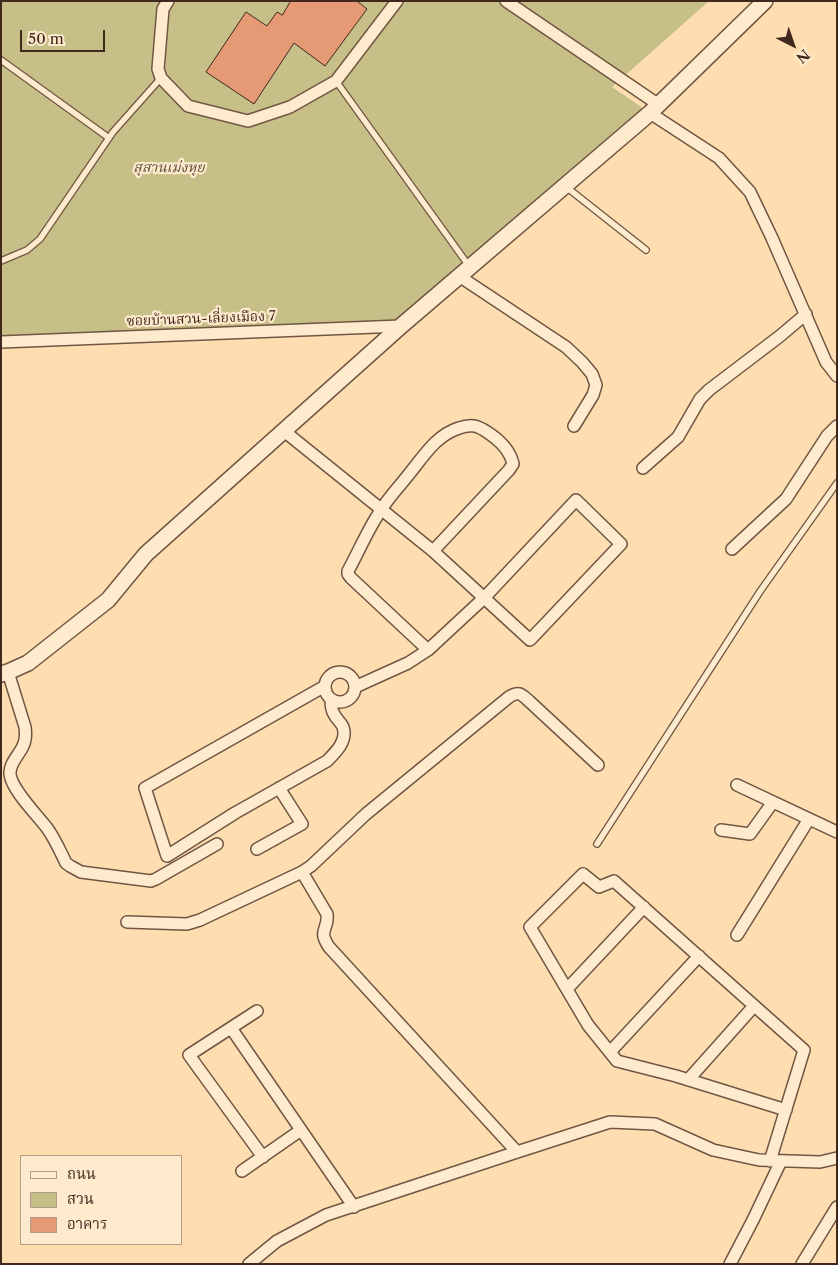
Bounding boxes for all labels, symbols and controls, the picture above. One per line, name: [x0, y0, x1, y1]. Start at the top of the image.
scale bar: [22, 20, 108, 52]
north arrow: [768, 20, 818, 70]
text: 50 m: [28, 29, 64, 48]
text: N: [792, 46, 813, 67]
park label: สุสานเม่งหุย: [133, 160, 205, 176]
street label: ซอยบ้านสวน-เลี่ยงเมือง 7: [126, 308, 276, 330]
legend: [20, 1155, 182, 1245]
text: ถนน: [67, 1164, 96, 1183]
text: สวน: [67, 1189, 94, 1208]
text: อาคาร: [67, 1214, 107, 1233]

